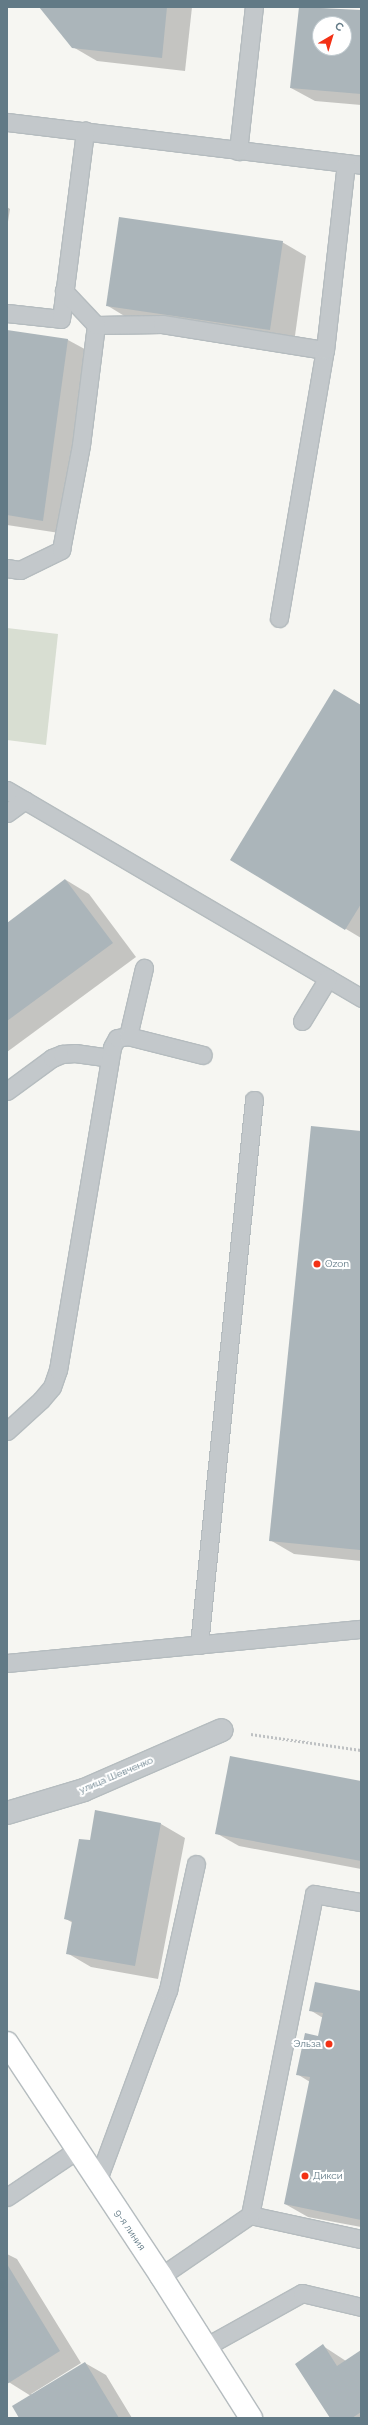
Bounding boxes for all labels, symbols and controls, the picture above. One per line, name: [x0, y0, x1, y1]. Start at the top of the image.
north arrow: [312, 16, 352, 56]
text: С: [332, 19, 346, 34]
place label: Ozon: [325, 1258, 349, 1270]
marker: Ozon: [312, 1259, 322, 1269]
street label: улица Шевченко: [77, 1754, 155, 1796]
place label: Эльза: [293, 2038, 321, 2050]
marker: Эльза: [324, 2039, 334, 2049]
place label: Дикси: [313, 2170, 343, 2182]
marker: Дикси: [300, 2171, 310, 2181]
street label: 9-я линия: [112, 2207, 148, 2253]

